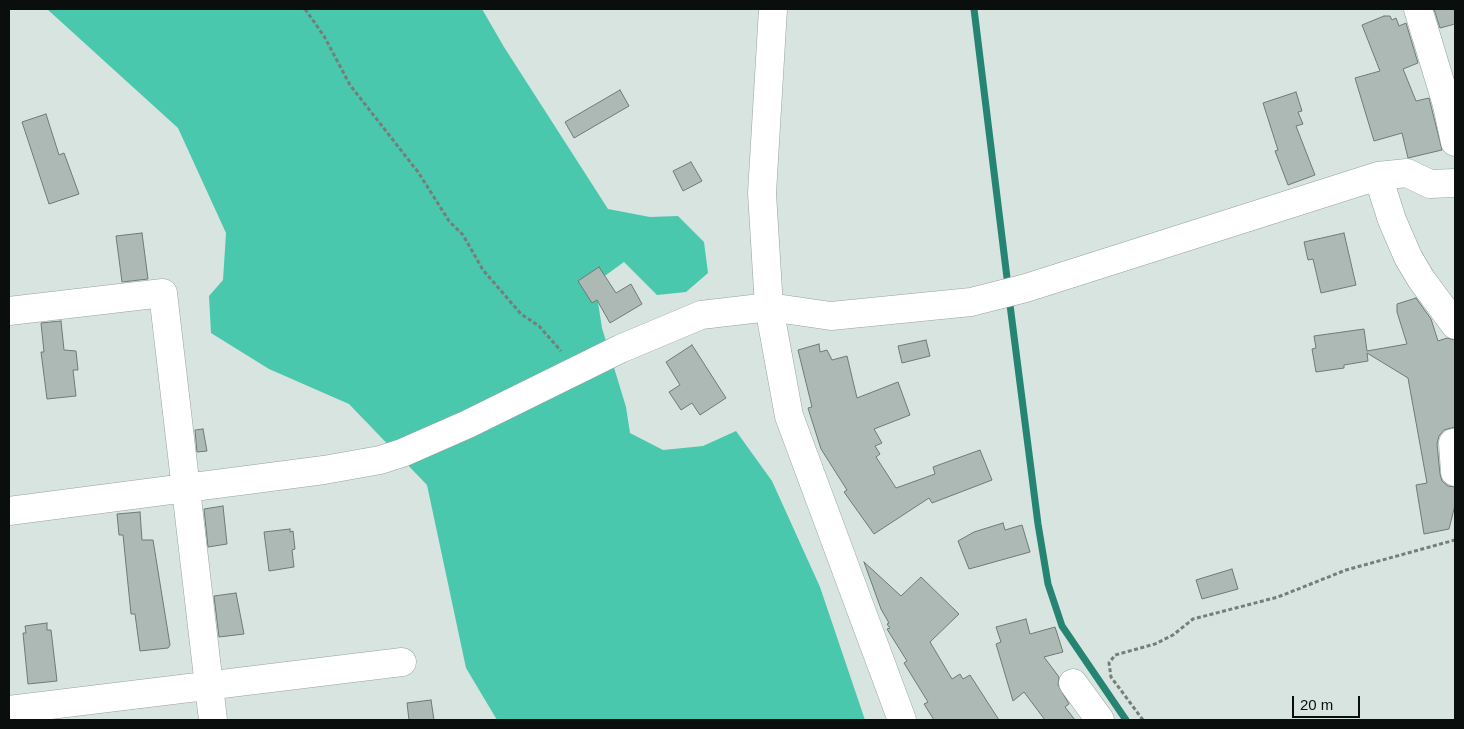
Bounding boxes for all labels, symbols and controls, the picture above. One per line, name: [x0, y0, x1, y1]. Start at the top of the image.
scale bar: [1294, 686, 1362, 718]
text: 20 m: [1300, 696, 1333, 713]

